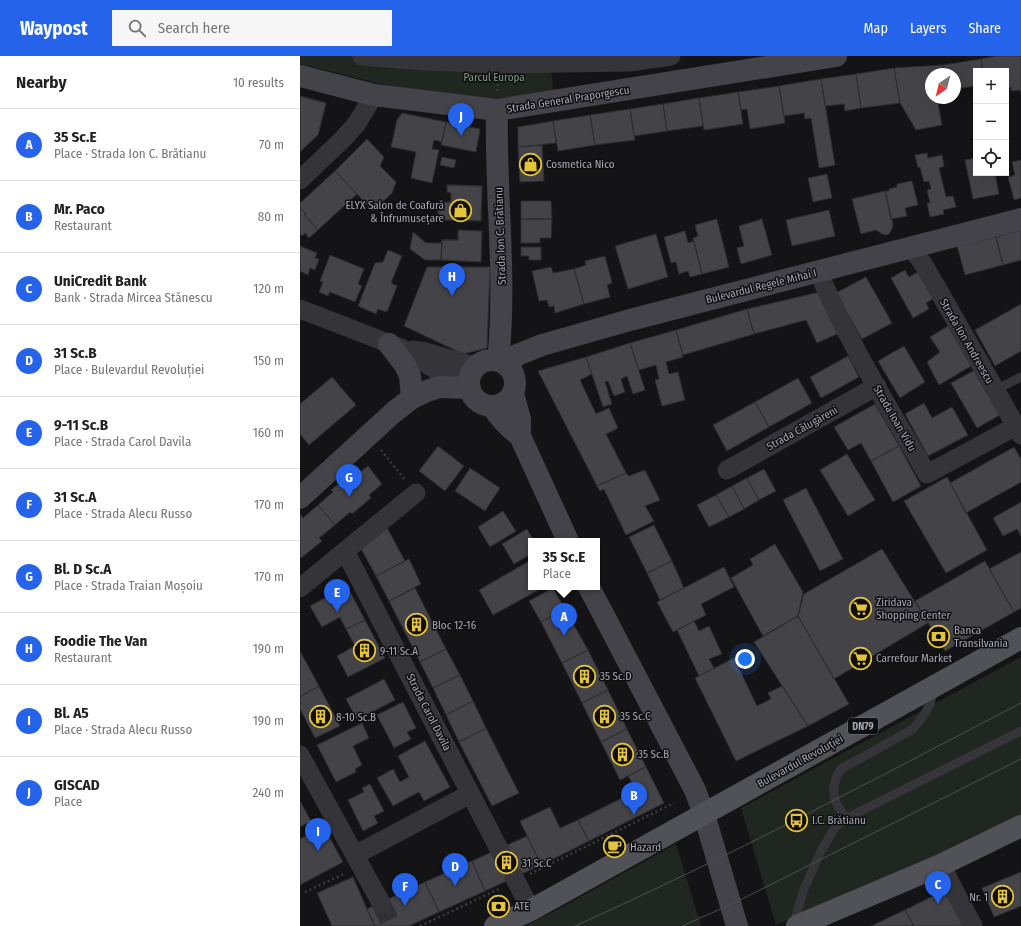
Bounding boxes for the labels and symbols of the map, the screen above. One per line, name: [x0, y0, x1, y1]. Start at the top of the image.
north arrow: [925, 68, 961, 104]
park label: Parcul Europa: [463, 71, 525, 84]
street label: Strada General Praporgescu: [506, 83, 630, 116]
pin: J: [448, 103, 474, 136]
shop icon: Cosmetica Nico: [517, 151, 543, 177]
place label: Cosmetica Nico: [546, 158, 615, 171]
street label: Strada Ion C. Brătianu: [492, 187, 509, 285]
shop icon: ELYX Salon de Coafură & Înfrumusețare: [447, 198, 473, 224]
place label: ELYX Salon de Coafură & Înfrumusețare: [345, 199, 444, 225]
pin: H: [439, 263, 465, 296]
street label: Bulevardul Regele Mihai I: [705, 266, 818, 307]
street label: Strada Ion Andreescu: [937, 297, 996, 386]
street label: Strada Ioan Vidu: [870, 383, 919, 454]
street label: Strada Călugăreni: [764, 403, 840, 453]
pin: G: [336, 464, 362, 497]
pin: E: [324, 579, 350, 612]
supermarket icon: Ziridava Shopping Center: [847, 595, 873, 621]
place label: Ziridava Shopping Center: [876, 596, 951, 622]
pin: A: [551, 603, 577, 636]
building icon: Bloc 12-16: [404, 612, 430, 638]
place label: Bloc 12-16: [432, 619, 477, 632]
bank icon: Banca Transilvania: [926, 623, 952, 649]
place label: Banca Transilvania: [954, 624, 1008, 650]
building icon: 9-11 Sc.A: [351, 638, 377, 664]
place label: 9-11 Sc.A: [380, 645, 418, 658]
supermarket icon: Carrefour Market: [847, 645, 873, 671]
your location: [735, 649, 755, 669]
place label: Carrefour Market: [876, 652, 952, 665]
building icon: 35 Sc.D: [572, 663, 598, 689]
place label: 35 Sc.D: [600, 670, 632, 683]
street label: Strada Carol Davila: [403, 671, 454, 753]
building icon: 35 Sc.C: [591, 703, 617, 729]
building icon: 8-10 Sc.B: [307, 704, 333, 730]
place label: 35 Sc.C: [620, 710, 651, 723]
place label: 8-10 Sc.B: [336, 711, 376, 724]
road number: DN79: [848, 718, 878, 734]
street label: Bulevardul Revoluției: [755, 732, 846, 790]
building icon: 35 Sc.B: [610, 741, 636, 767]
place label: 35 Sc.B: [638, 748, 669, 761]
pin: B: [621, 782, 647, 815]
bus stop icon: I.C. Brătianu: [784, 807, 810, 833]
place label: I.C. Brătianu: [812, 814, 866, 827]
pin: I: [305, 818, 331, 851]
cafe icon: Hazard: [601, 834, 627, 860]
place label: Hazard: [630, 841, 661, 854]
building icon: 31 Sc.C: [493, 850, 519, 876]
pin: D: [442, 853, 468, 886]
place label: 31 Sc.C: [522, 857, 552, 870]
pin: C: [925, 871, 951, 904]
pin: F: [392, 873, 418, 906]
building icon: Nr. 1: [990, 884, 1016, 910]
place label: Nr. 1: [969, 891, 988, 904]
bank icon: ATE: [485, 893, 511, 919]
place label: ATE: [514, 900, 530, 913]

